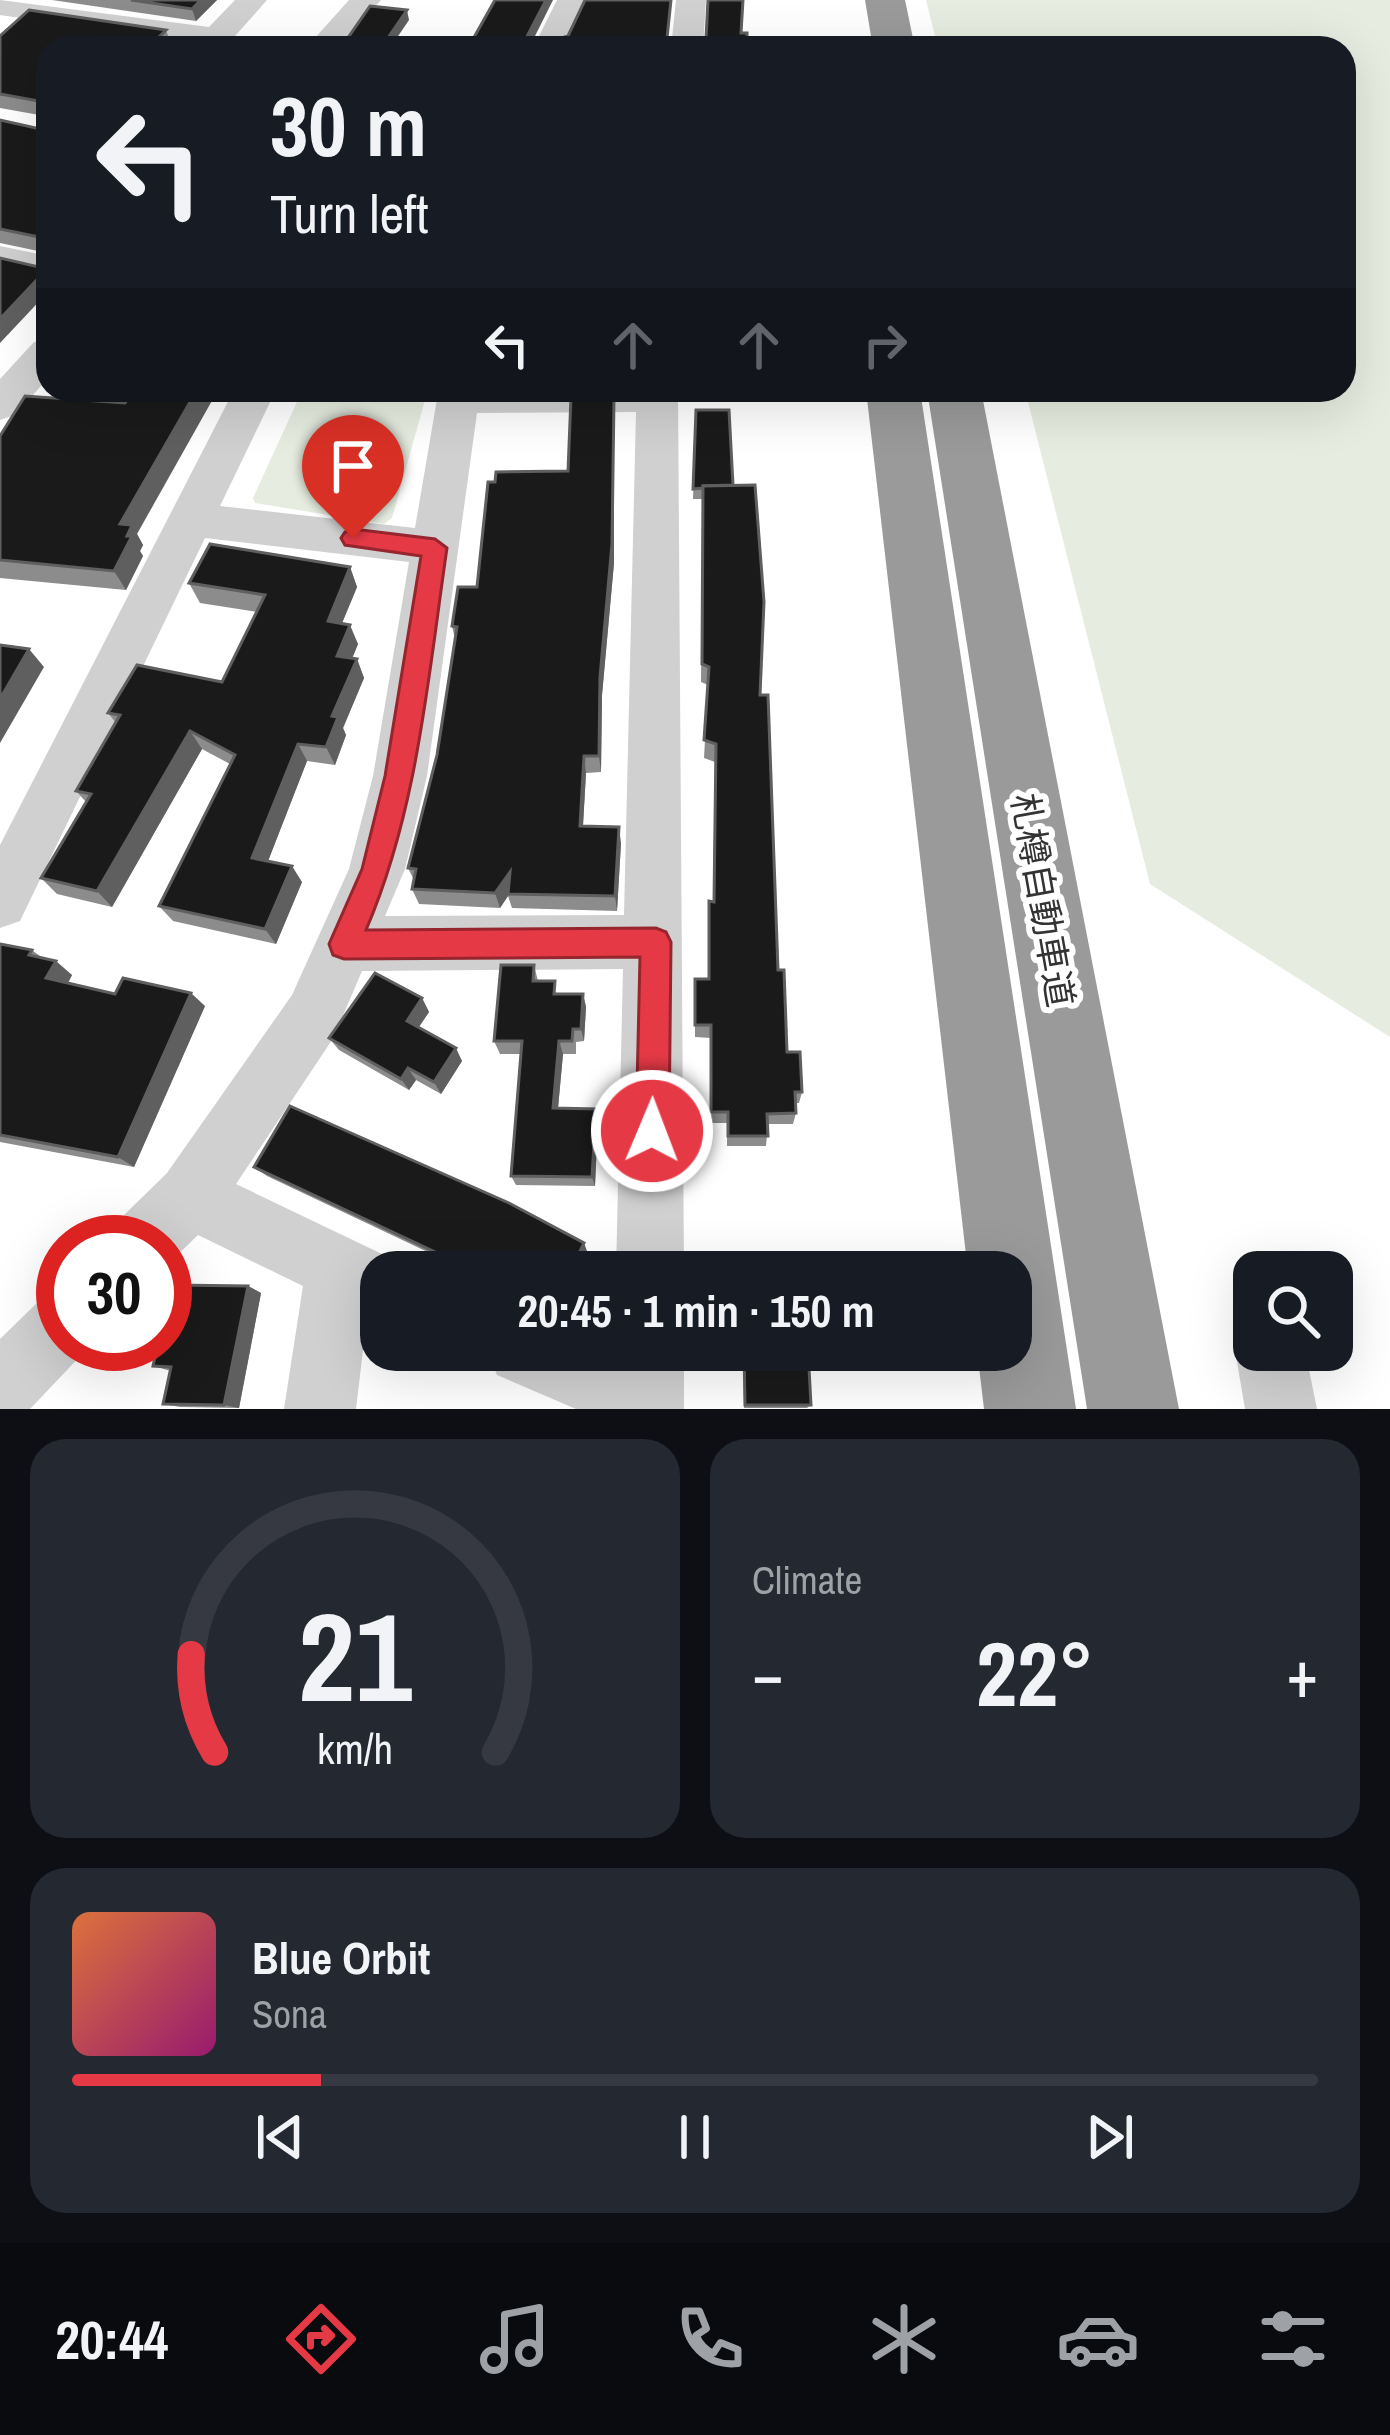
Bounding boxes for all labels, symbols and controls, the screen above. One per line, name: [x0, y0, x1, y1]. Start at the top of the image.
text: 30 m: [270, 69, 427, 182]
icon: left: [72, 84, 228, 240]
text: Turn left: [270, 177, 429, 250]
icon: left: [474, 312, 540, 378]
icon: ahead: [600, 312, 666, 378]
icon: ahead: [726, 312, 792, 378]
icon: right: [852, 312, 918, 378]
pin: [302, 415, 404, 538]
icon: arrive: [320, 433, 386, 499]
street label: 札樽自動車道: [1001, 789, 1085, 1011]
position arrow: [589, 1068, 715, 1194]
speed limit sign: 30: [36, 1215, 192, 1371]
map controls: [1233, 1251, 1353, 1371]
button: search: [1233, 1251, 1353, 1371]
text: 20:45 · 1 min · 150 m: [518, 1280, 874, 1341]
text: Climate: [752, 1554, 862, 1606]
text: 21: [298, 1572, 412, 1740]
text: 22°: [976, 1613, 1094, 1734]
text: −: [752, 1629, 784, 1718]
text: +: [1286, 1629, 1318, 1718]
text: km/h: [317, 1719, 393, 1776]
text: Blue Orbit: [252, 1927, 430, 1988]
text: Sona: [252, 1988, 327, 2040]
icon: previous: [247, 2104, 313, 2170]
icon: pause: [662, 2104, 728, 2170]
icon: next: [1077, 2104, 1143, 2170]
icon: directions: [279, 2297, 363, 2381]
icon: music: [473, 2297, 557, 2381]
icon: phone: [668, 2297, 752, 2381]
icon: climate: [862, 2297, 946, 2381]
icon: car: [1056, 2297, 1140, 2381]
icon: filters: [1251, 2297, 1335, 2381]
text: 20:44: [55, 2303, 168, 2376]

